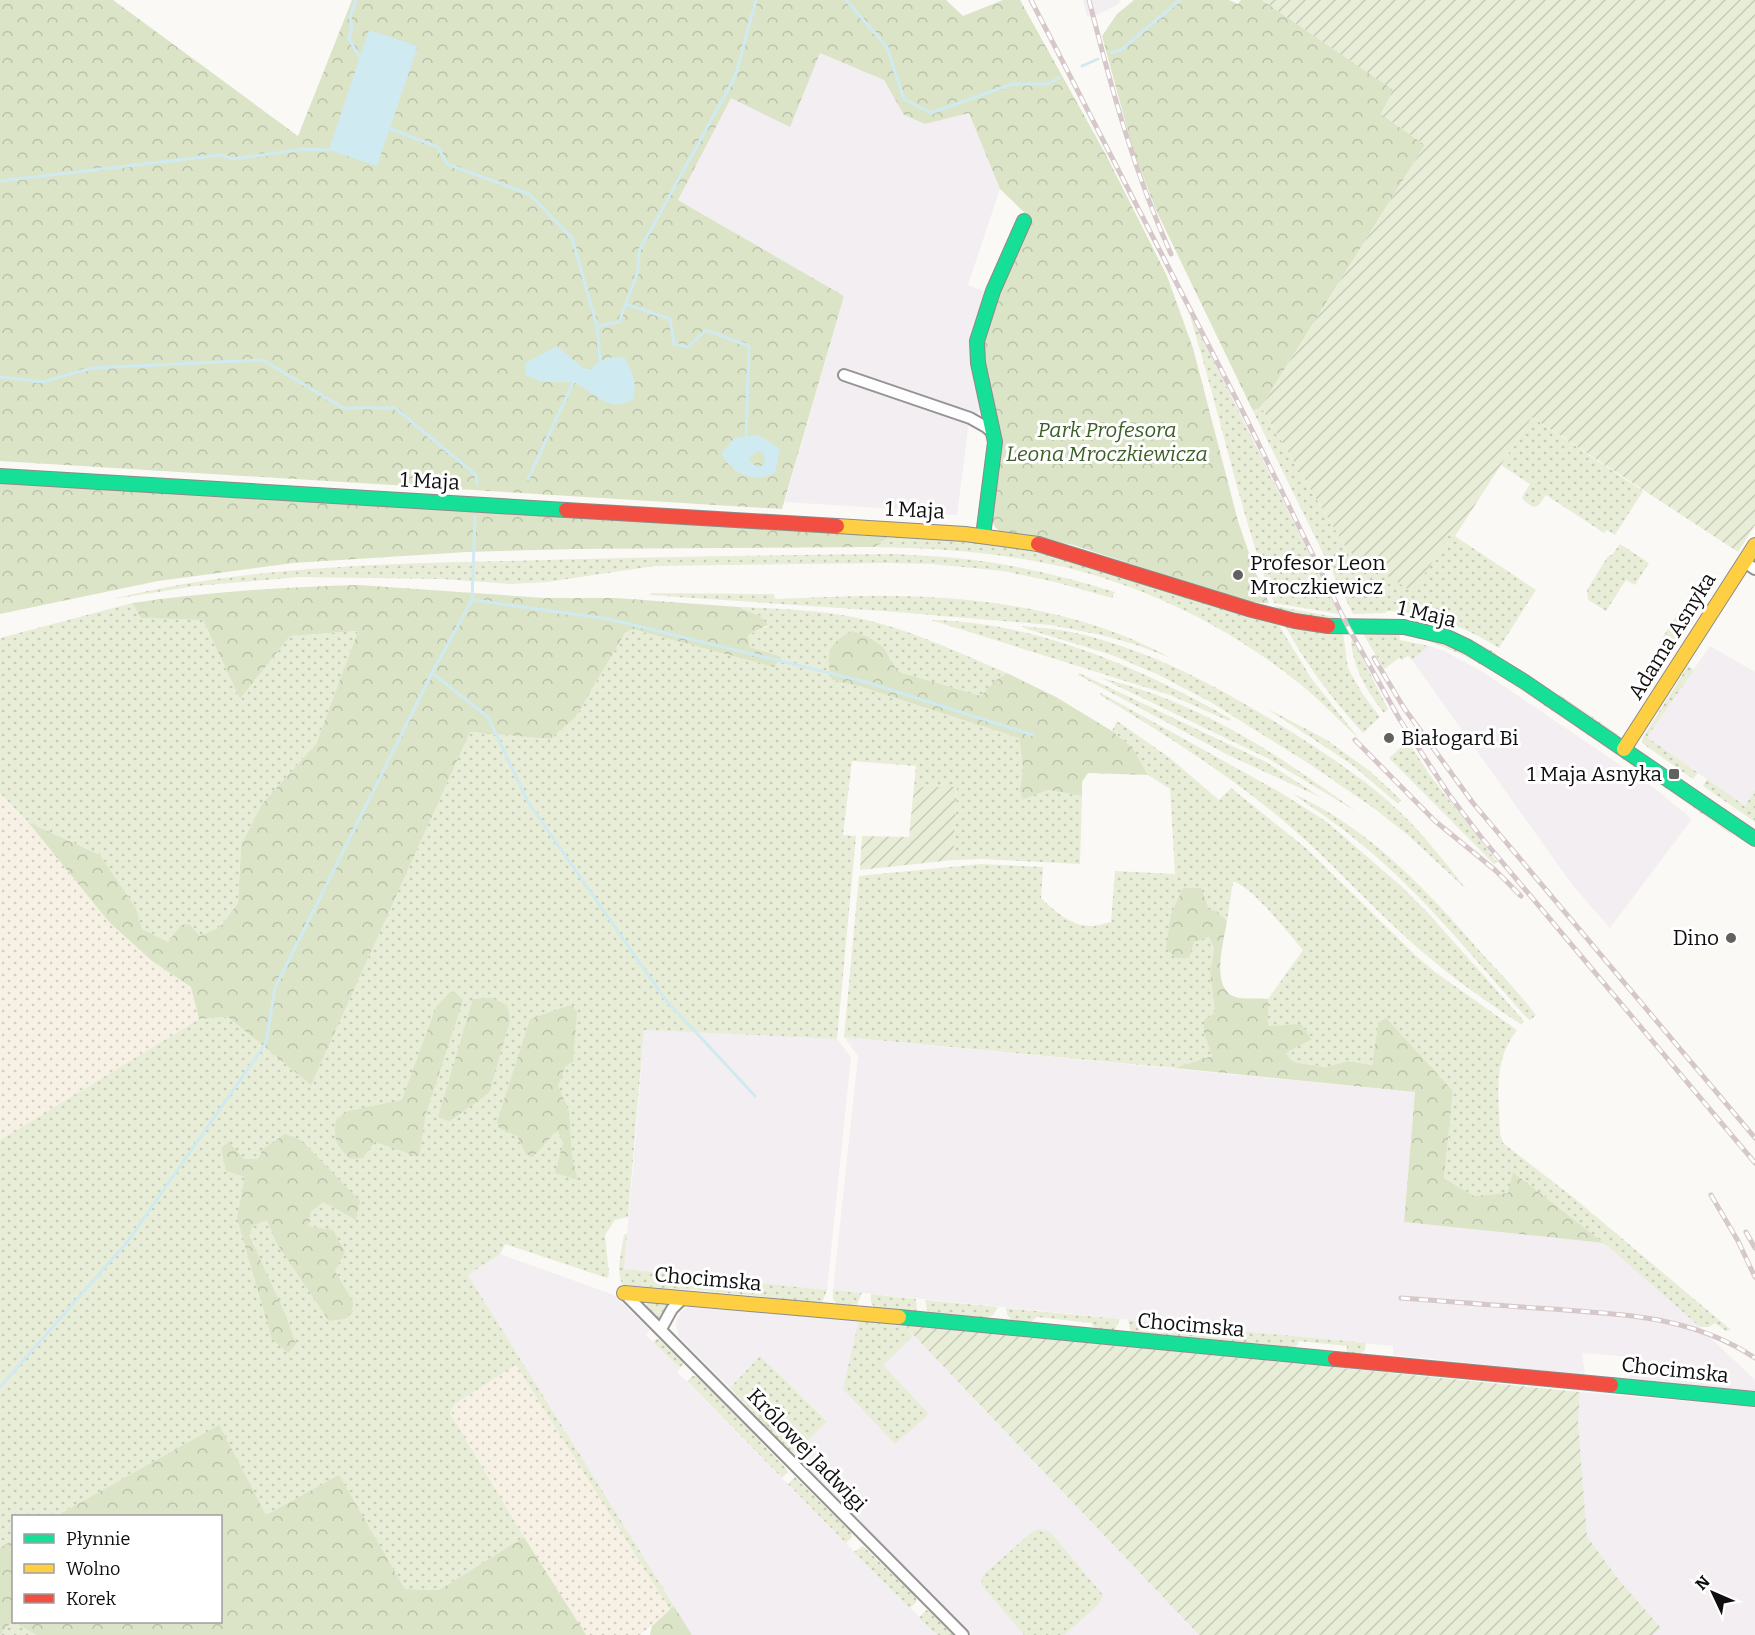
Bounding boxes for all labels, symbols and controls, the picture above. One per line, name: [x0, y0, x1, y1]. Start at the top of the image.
park label: Park Profesora Leona Mroczkiewicza: [1006, 417, 1208, 467]
street label: 1 Maja: [399, 466, 461, 496]
street label: 1 Maja: [884, 495, 946, 525]
place label: Profesor Leon Mroczkiewicz: [1250, 550, 1386, 600]
street label: Adama Asnyka: [1623, 567, 1722, 704]
marker: Profesor Leon Mroczkiewicz: [1231, 568, 1245, 582]
street label: 1 Maja: [1395, 595, 1460, 634]
place label: Białogard Bi: [1401, 725, 1519, 751]
marker: Białogard Bi: [1382, 731, 1396, 745]
place label: 1 Maja Asnyka: [1527, 761, 1663, 787]
marker: 1 Maja Asnyka: [1667, 767, 1681, 781]
place label: Dino: [1673, 925, 1719, 951]
marker: Dino: [1724, 931, 1738, 945]
street label: Chocimska: [653, 1261, 763, 1297]
street label: Chocimska: [1136, 1307, 1246, 1343]
street label: Chocimska: [1620, 1351, 1730, 1389]
street label: Królowej Jadwigi: [742, 1383, 872, 1517]
legend: [12, 1515, 222, 1623]
text: Płynnie: [66, 1528, 130, 1550]
text: Wolno: [66, 1558, 120, 1580]
north arrow: [1683, 1563, 1743, 1623]
text: N: [1691, 1572, 1714, 1594]
text: Korek: [66, 1588, 117, 1610]

